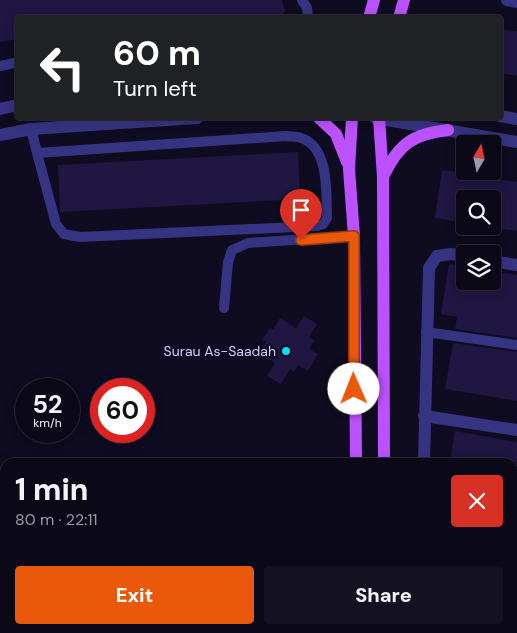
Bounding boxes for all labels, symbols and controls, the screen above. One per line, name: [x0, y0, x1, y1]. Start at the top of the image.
text: 60 m: [113, 30, 201, 76]
icon: left: [30, 35, 95, 100]
text: Turn left: [113, 74, 197, 103]
north arrow: [456, 135, 501, 180]
map controls: [456, 135, 501, 290]
pin: [280, 189, 322, 240]
button: search: [456, 190, 501, 235]
icon: arrive: [287, 196, 315, 224]
button: layers: [456, 245, 501, 290]
place label: Surau As-Saadah: [164, 342, 276, 360]
marker: Surau As-Saadah: [280, 345, 292, 357]
position arrow: [327, 362, 379, 414]
speed limit sign: 60: [90, 378, 155, 443]
text: 52: [33, 388, 62, 421]
text: km/h: [33, 415, 62, 431]
text: 1 min: [15, 470, 88, 509]
button: close: [451, 475, 503, 527]
text: 80 m · 22:11: [15, 509, 98, 530]
button: Exit: [15, 566, 254, 624]
button: Share: [264, 566, 503, 624]

